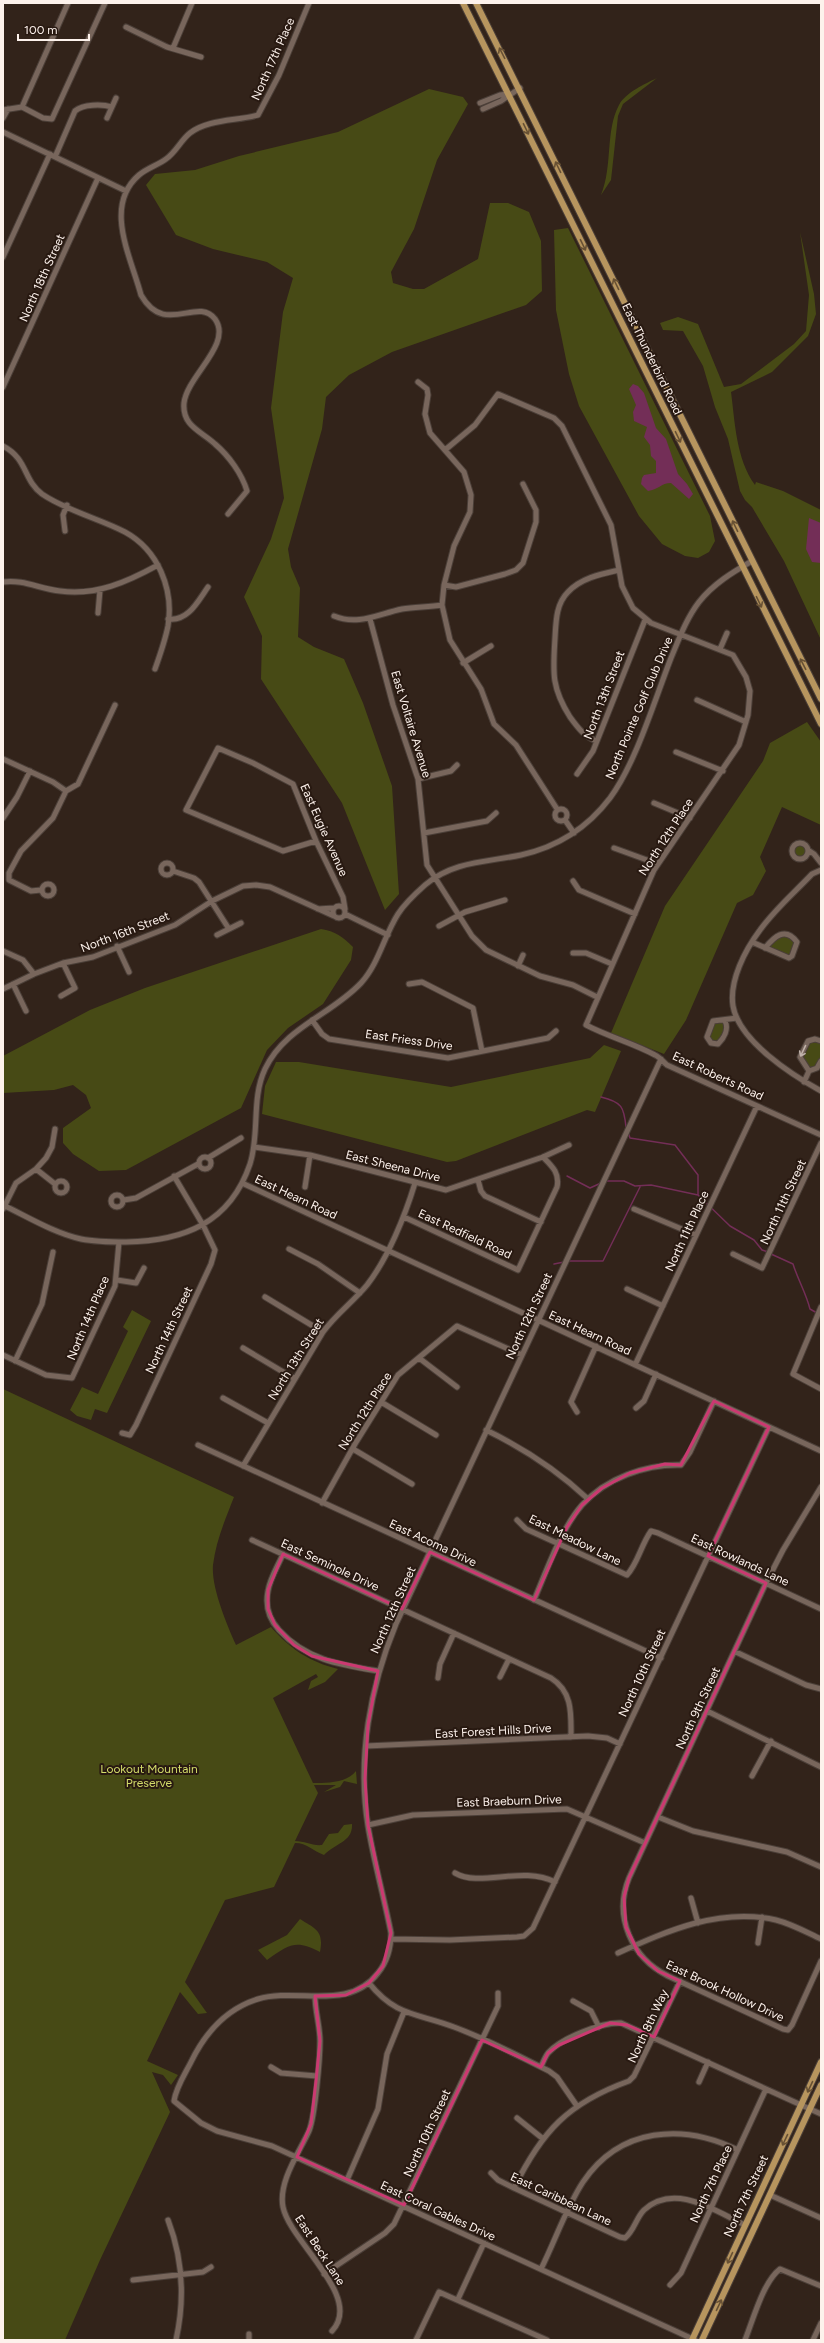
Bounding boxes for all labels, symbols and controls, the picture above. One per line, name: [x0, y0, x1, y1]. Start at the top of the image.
street label: North 17th Place: [249, 15, 298, 102]
scale bar: [18, 16, 89, 42]
text: 100 m: [24, 23, 58, 37]
one-way arrow: [498, 48, 505, 60]
one-way arrow: [523, 122, 530, 134]
one-way arrow: [554, 161, 562, 173]
street label: North 18th Street: [16, 232, 68, 324]
one-way arrow: [580, 239, 588, 251]
one-way arrow: [612, 278, 619, 290]
street label: East Thunderbird Road: [619, 301, 685, 417]
one-way arrow: [675, 431, 682, 443]
one-way arrow: [731, 520, 738, 532]
one-way arrow: [756, 596, 764, 608]
street label: North Pointe Golf Club Drive: [603, 634, 676, 781]
street label: North 13th Street: [581, 648, 628, 741]
one-way arrow: [799, 658, 807, 670]
street label: East Voltaire Avenue: [388, 669, 434, 780]
street label: East Eugie Avenue: [297, 781, 351, 879]
street label: North 12th Place: [636, 795, 696, 878]
street label: North 16th Street: [79, 908, 172, 955]
street label: East Friess Drive: [364, 1027, 454, 1053]
one-way arrow: [799, 1045, 806, 1057]
street label: East Roberts Road: [670, 1049, 766, 1103]
street label: East Sheena Drive: [344, 1147, 442, 1185]
street label: North 11th Street: [757, 1157, 809, 1247]
street label: East Hearn Road: [253, 1172, 339, 1222]
street label: North 11th Place: [662, 1188, 712, 1274]
street label: East Redfield Road: [416, 1206, 514, 1262]
street label: North 12th Street: [503, 1270, 555, 1362]
street label: North 14th Place: [64, 1273, 112, 1362]
street label: North 14th Street: [143, 1284, 196, 1376]
street label: East Hearn Road: [547, 1308, 633, 1358]
street label: North 13th Street: [265, 1315, 327, 1402]
street label: North 12th Place: [335, 1369, 395, 1453]
street label: East Meadow Lane: [527, 1512, 624, 1569]
street label: East Acoma Drive: [387, 1517, 479, 1570]
street label: East Rowlands Lane: [689, 1531, 792, 1589]
street label: East Seminole Drive: [279, 1536, 382, 1594]
street label: North 12th Street: [367, 1564, 419, 1656]
street label: North 10th Street: [616, 1627, 669, 1719]
street label: North 9th Street: [673, 1664, 723, 1751]
street label: East Forest Hills Drive: [434, 1721, 552, 1741]
park label: Lookout Mountain Preserve: [100, 1762, 198, 1790]
street label: East Braeburn Drive: [456, 1792, 562, 1810]
street label: East Brook Hollow Drive: [664, 1957, 787, 2025]
street label: North 8th Way: [625, 1986, 671, 2065]
one-way arrow: [806, 2081, 813, 2093]
street label: North 10th Street: [401, 2087, 454, 2179]
one-way arrow: [781, 2134, 788, 2146]
street label: North 7th Place: [687, 2143, 735, 2225]
street label: North 7th Street: [721, 2152, 771, 2239]
street label: East Caribbean Lane: [508, 2169, 614, 2229]
street label: East Coral Gables Drive: [378, 2178, 498, 2244]
street label: East Beck Lane: [292, 2212, 348, 2288]
one-way arrow: [726, 2252, 733, 2264]
one-way arrow: [716, 2299, 723, 2311]

